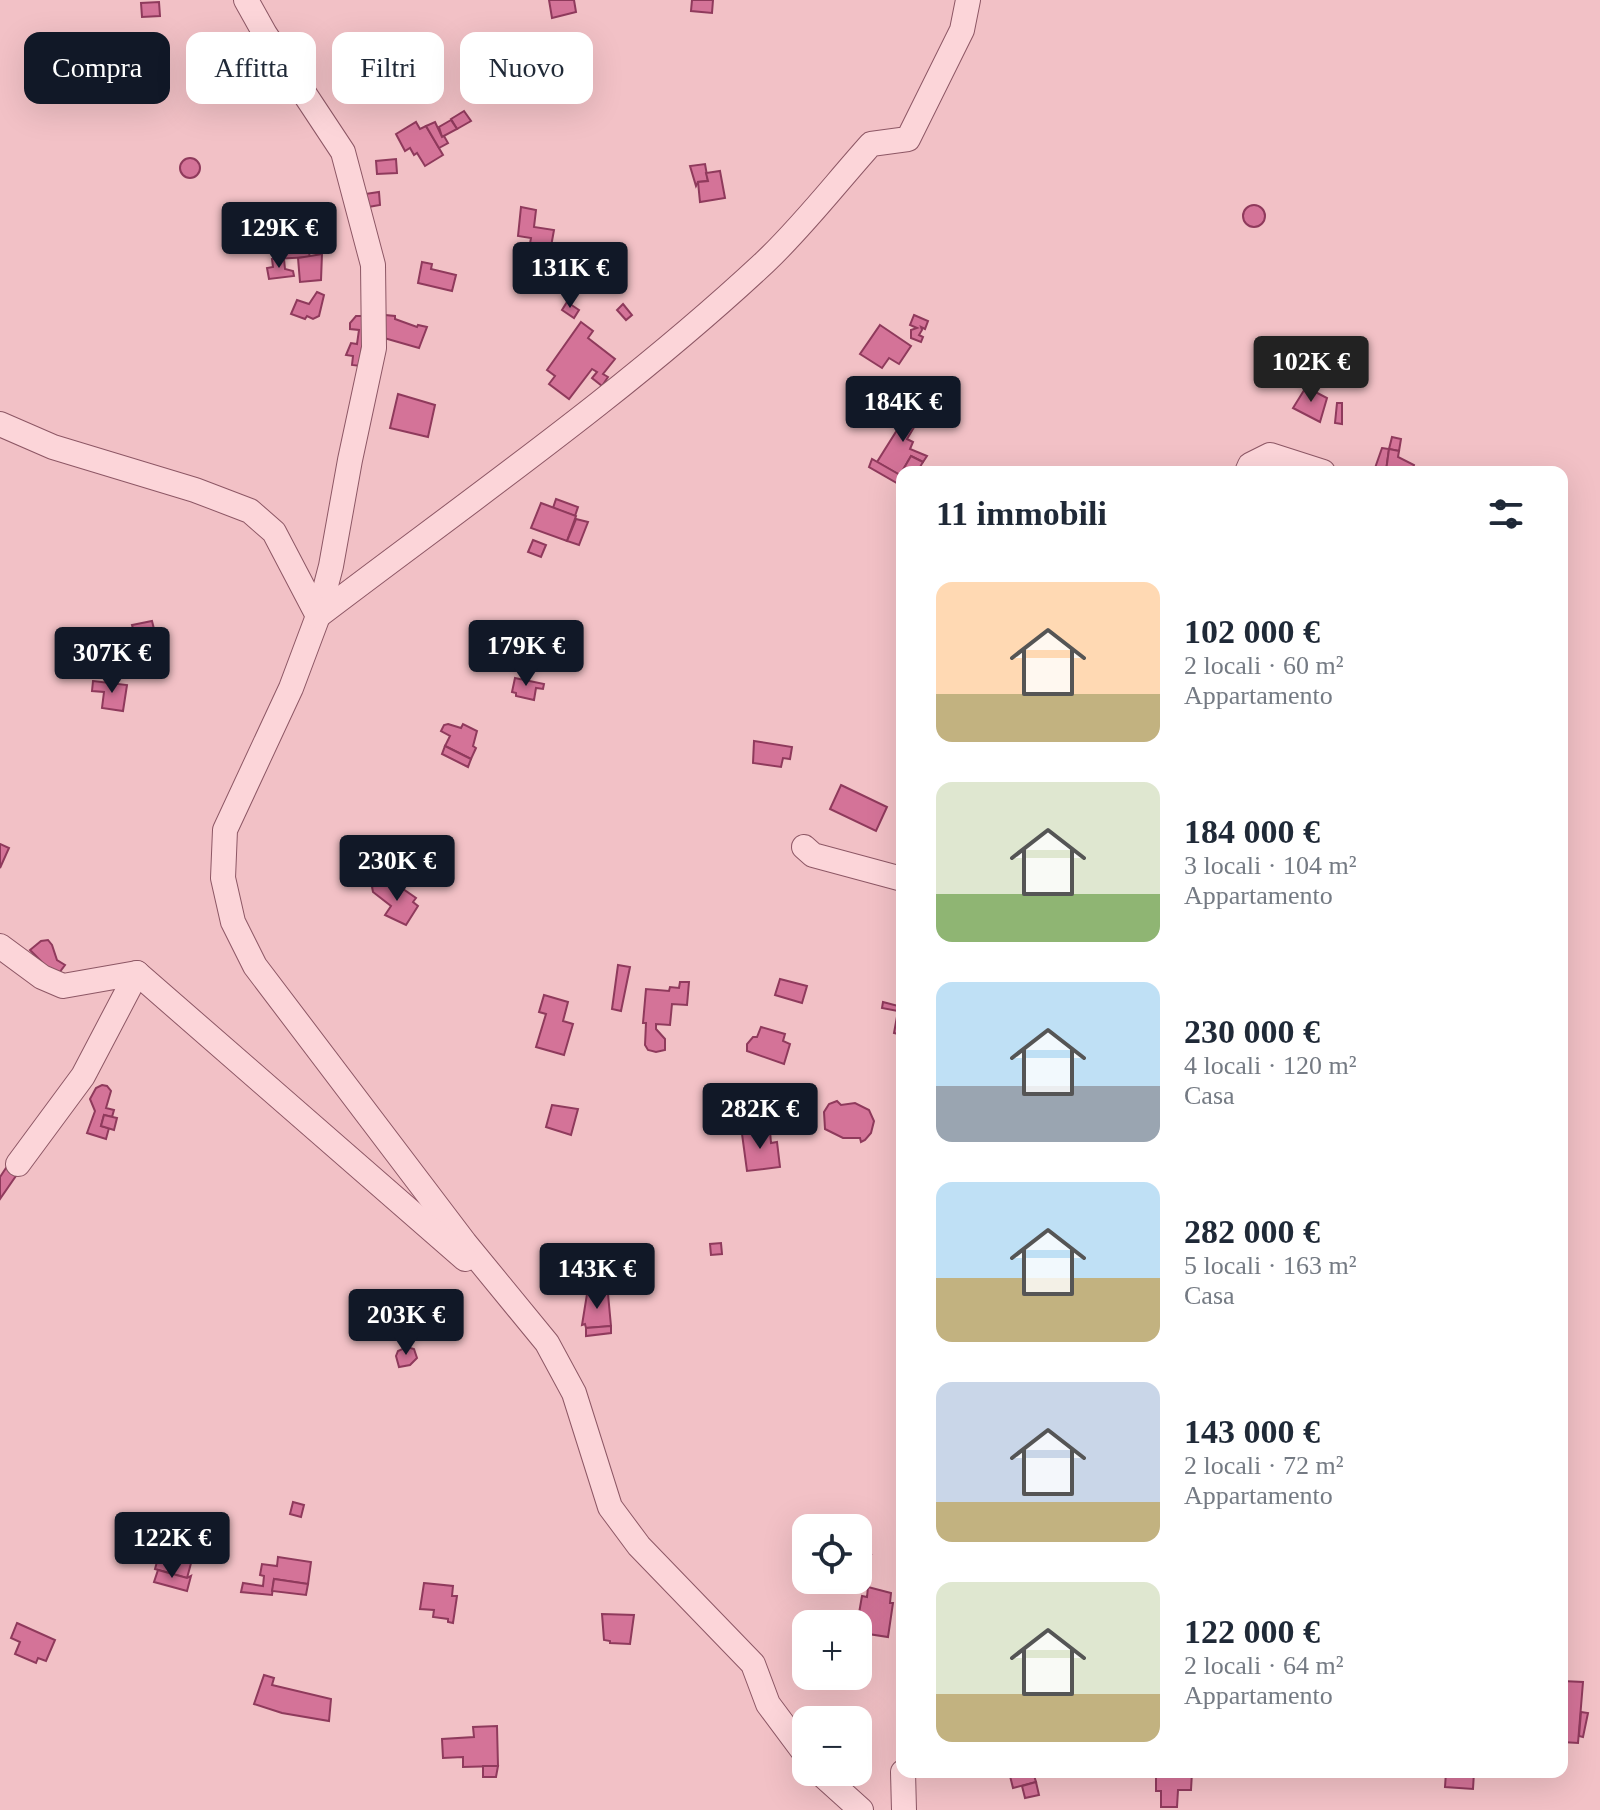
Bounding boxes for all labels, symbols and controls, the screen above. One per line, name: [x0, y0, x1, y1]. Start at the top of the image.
chip: Compra: [24, 32, 170, 104]
chip: Affitta: [186, 32, 316, 104]
chip: Filtri: [332, 32, 444, 104]
chip: Nuovo: [460, 32, 593, 104]
pin: 129K €: [214, 202, 344, 270]
text: 129K €: [240, 213, 318, 242]
pin: 131K €: [505, 242, 635, 310]
text: 131K €: [531, 253, 609, 282]
pin: 102K €: [1246, 336, 1376, 404]
text: 102K €: [1272, 347, 1350, 376]
pin: 184K €: [838, 376, 968, 444]
text: 184K €: [864, 387, 942, 416]
icon: filters: [1484, 492, 1528, 536]
text: 11 immobili: [936, 495, 1107, 532]
text: 102 000 €: [1184, 613, 1320, 650]
icon: home: [1000, 614, 1096, 710]
pin: 179K €: [461, 620, 591, 688]
pin: 307K €: [47, 627, 177, 695]
text: 179K €: [487, 631, 565, 660]
text: 307K €: [73, 638, 151, 667]
text: 2 locali · 60 m²: [1184, 651, 1343, 680]
text: Appartamento: [1184, 681, 1333, 710]
text: 184 000 €: [1184, 813, 1320, 850]
icon: home: [1000, 814, 1096, 910]
pin: 230K €: [332, 835, 462, 903]
text: 230K €: [358, 846, 436, 875]
text: 3 locali · 104 m²: [1184, 851, 1356, 880]
text: Appartamento: [1184, 881, 1333, 910]
text: 230 000 €: [1184, 1013, 1320, 1050]
icon: home: [1000, 1014, 1096, 1110]
text: 4 locali · 120 m²: [1184, 1051, 1356, 1080]
text: Casa: [1184, 1081, 1235, 1110]
pin: 282K €: [695, 1083, 825, 1151]
text: 282K €: [721, 1094, 799, 1123]
text: 282 000 €: [1184, 1213, 1320, 1250]
icon: home: [1000, 1214, 1096, 1310]
pin: 143K €: [532, 1243, 662, 1311]
text: 5 locali · 163 m²: [1184, 1251, 1356, 1280]
text: 143K €: [558, 1254, 636, 1283]
text: Casa: [1184, 1281, 1235, 1310]
pin: 203K €: [341, 1289, 471, 1357]
text: 203K €: [367, 1300, 445, 1329]
text: 143 000 €: [1184, 1413, 1320, 1450]
icon: home: [1000, 1414, 1096, 1510]
text: 2 locali · 72 m²: [1184, 1451, 1343, 1480]
text: Appartamento: [1184, 1481, 1333, 1510]
pin: 122K €: [107, 1512, 237, 1580]
map controls: [792, 1514, 872, 1786]
button: locate: [792, 1514, 872, 1594]
text: 122K €: [133, 1523, 211, 1552]
button: +: [792, 1610, 872, 1690]
text: 122 000 €: [1184, 1613, 1320, 1650]
icon: home: [1000, 1614, 1096, 1710]
text: 2 locali · 64 m²: [1184, 1651, 1343, 1680]
text: Appartamento: [1184, 1681, 1333, 1710]
button: −: [792, 1706, 872, 1786]

